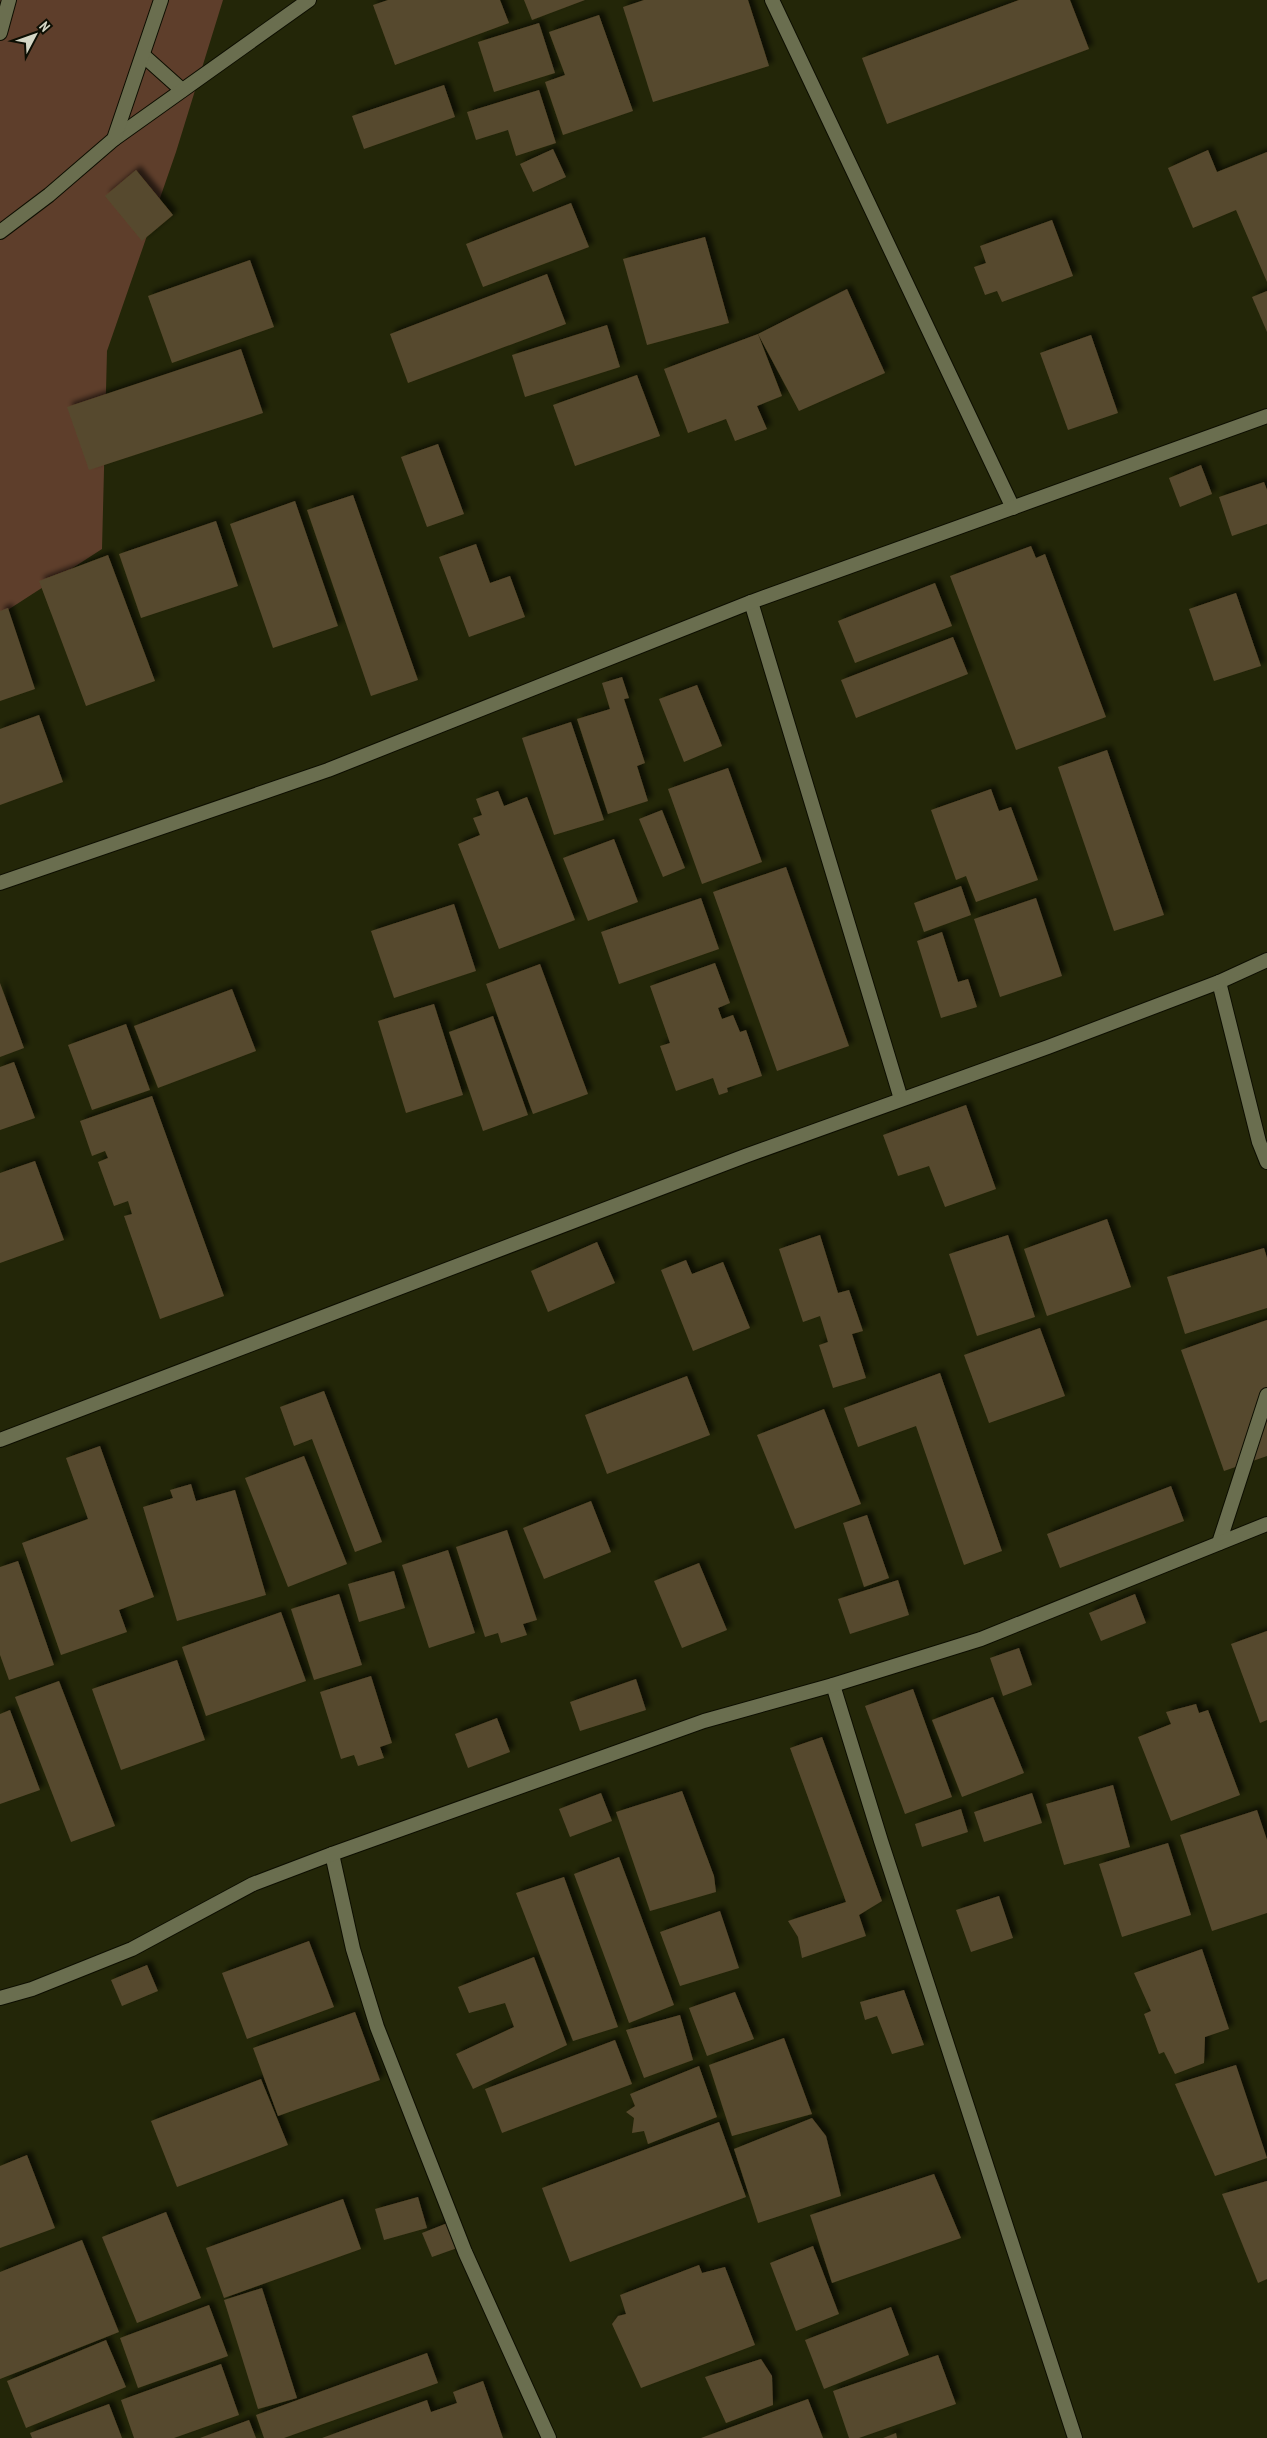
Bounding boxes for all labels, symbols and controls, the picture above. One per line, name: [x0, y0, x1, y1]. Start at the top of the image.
north arrow: [10, 10, 60, 60]
text: N: [36, 18, 54, 35]

